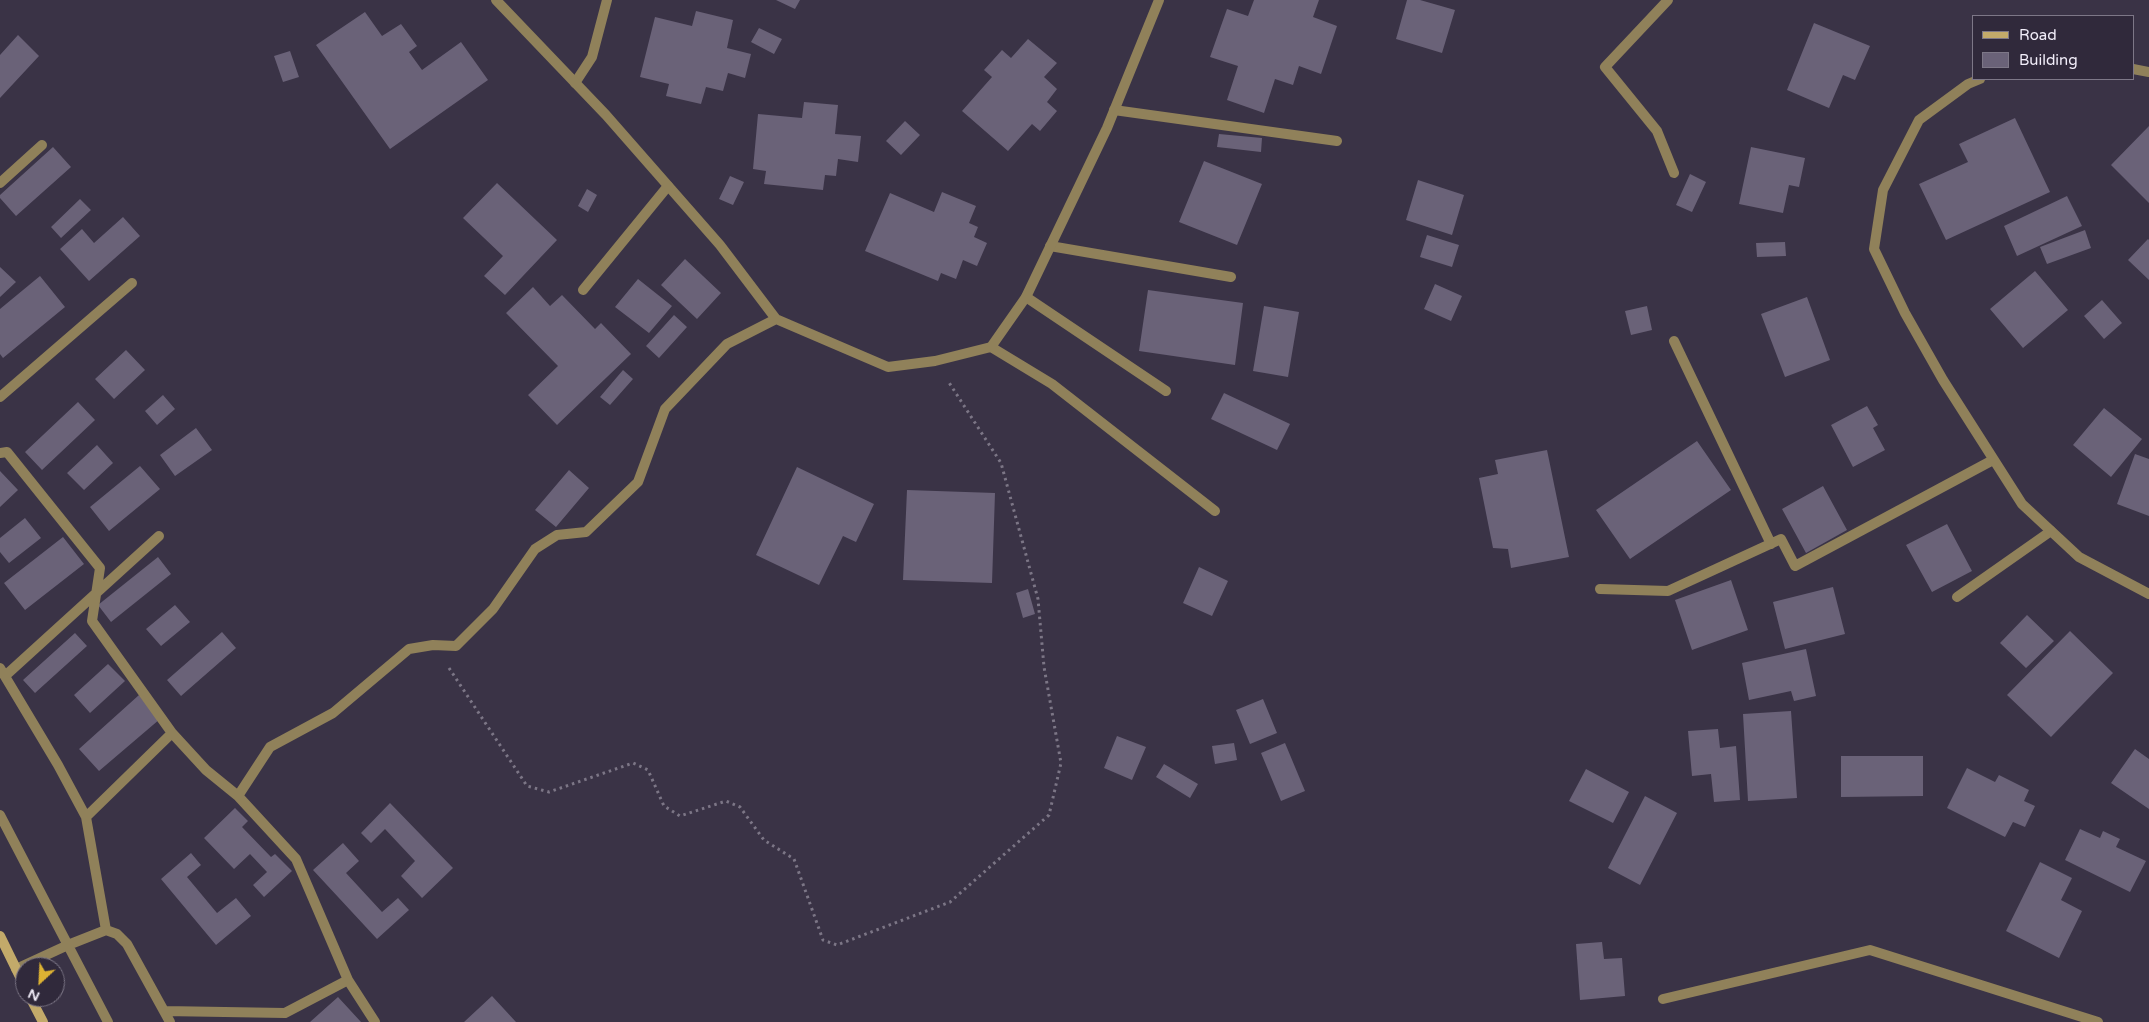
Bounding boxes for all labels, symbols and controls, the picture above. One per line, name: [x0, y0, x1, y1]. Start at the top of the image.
legend: [1972, 15, 2134, 80]
text: Road: [2019, 26, 2057, 44]
text: Building: [2019, 51, 2078, 69]
north arrow: [15, 957, 65, 1007]
text: N: [25, 985, 43, 1005]

